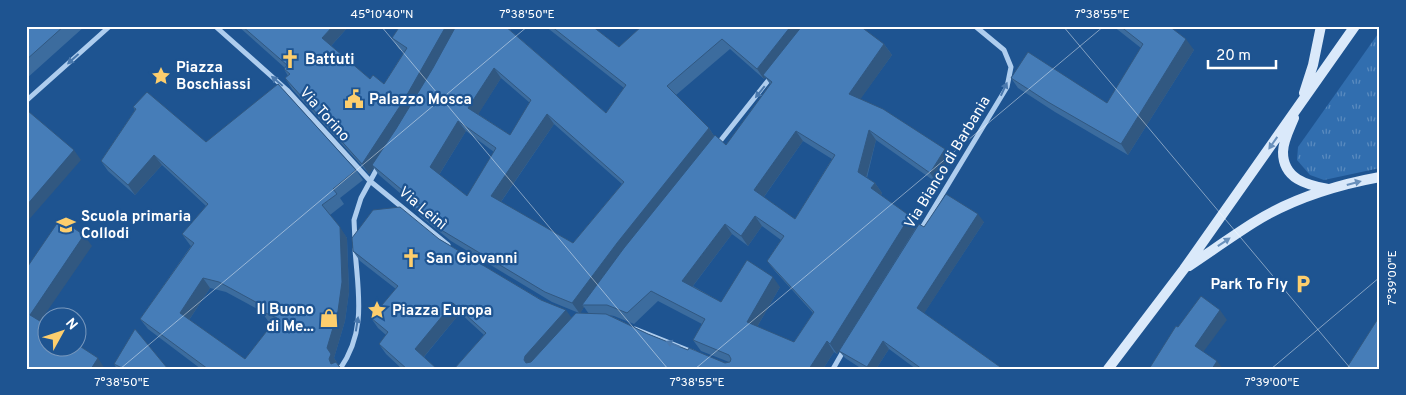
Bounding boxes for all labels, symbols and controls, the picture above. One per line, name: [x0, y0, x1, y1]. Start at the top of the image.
text: 45°10'40"N: [350, 7, 414, 23]
text: 7°38'50"E: [499, 7, 555, 23]
text: 7°38'55"E: [1074, 7, 1130, 23]
scale bar: [1208, 38, 1276, 70]
text: 20 m: [1216, 47, 1251, 66]
church icon: Battuti: [279, 48, 301, 70]
place label: Battuti: [305, 51, 354, 70]
one-way arrow: [68, 53, 80, 65]
place label: Piazza Boschiassi: [176, 59, 251, 95]
place icon: Piazza Boschiassi: [150, 65, 172, 87]
one-way arrow: [270, 76, 283, 87]
one-way arrow: [1000, 81, 1009, 96]
street label: Via Torino: [295, 84, 353, 146]
one-way arrow: [754, 85, 765, 98]
public building icon: Palazzo Mosca: [343, 88, 365, 110]
place label: Palazzo Mosca: [369, 91, 472, 110]
street label: Via Bianco di Barbania: [901, 93, 995, 233]
one-way arrow: [1268, 136, 1278, 149]
one-way arrow: [1346, 178, 1361, 186]
street label: Via Leinì: [394, 183, 450, 235]
place label: Scuola primaria Collodi: [81, 208, 191, 244]
school or university icon: Scuola primaria Collodi: [55, 214, 77, 236]
one-way arrow: [1218, 237, 1231, 247]
church icon: San Giovanni: [400, 247, 422, 269]
place label: San Giovanni: [426, 250, 518, 269]
text: 7°39'00"E: [1385, 250, 1401, 306]
parking icon: Park To Fly: [1292, 273, 1314, 295]
place label: Park To Fly: [1211, 276, 1288, 295]
place icon: Piazza Europa: [366, 299, 388, 321]
place label: Il Buono di Me...: [257, 301, 314, 337]
place label: Piazza Europa: [392, 302, 492, 321]
shop icon: Il Buono di Me...: [318, 307, 340, 329]
north arrow: [38, 308, 88, 358]
text: N: [61, 315, 81, 334]
one-way arrow: [354, 316, 362, 332]
one-way arrow: [665, 340, 680, 348]
text: 7°38'50"E: [94, 375, 150, 391]
text: 7°38'55"E: [669, 375, 725, 391]
text: 7°39'00"E: [1244, 375, 1300, 391]

